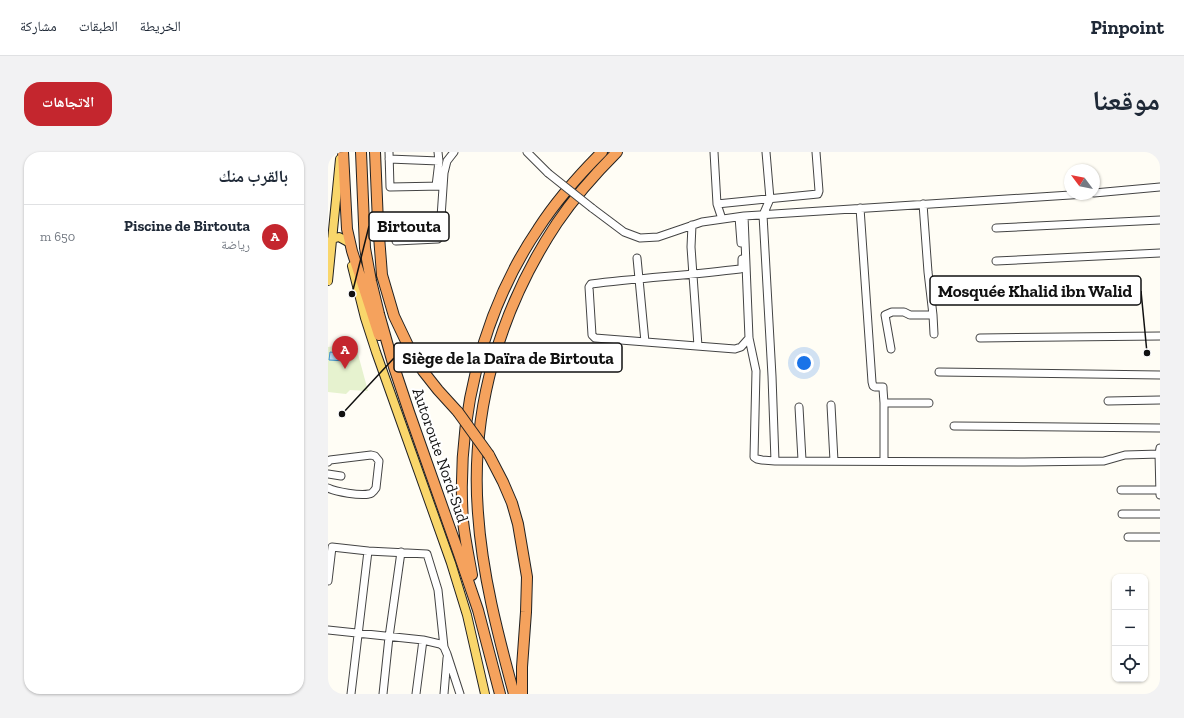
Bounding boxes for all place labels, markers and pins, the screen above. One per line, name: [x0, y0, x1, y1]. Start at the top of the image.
callout: Birtouta: [369, 212, 449, 241]
callout: Mosquée Khalid ibn Walid: [930, 276, 1141, 305]
pin: A: [332, 336, 358, 369]
callout: Siège de la Daïra de Birtouta: [394, 343, 622, 372]

